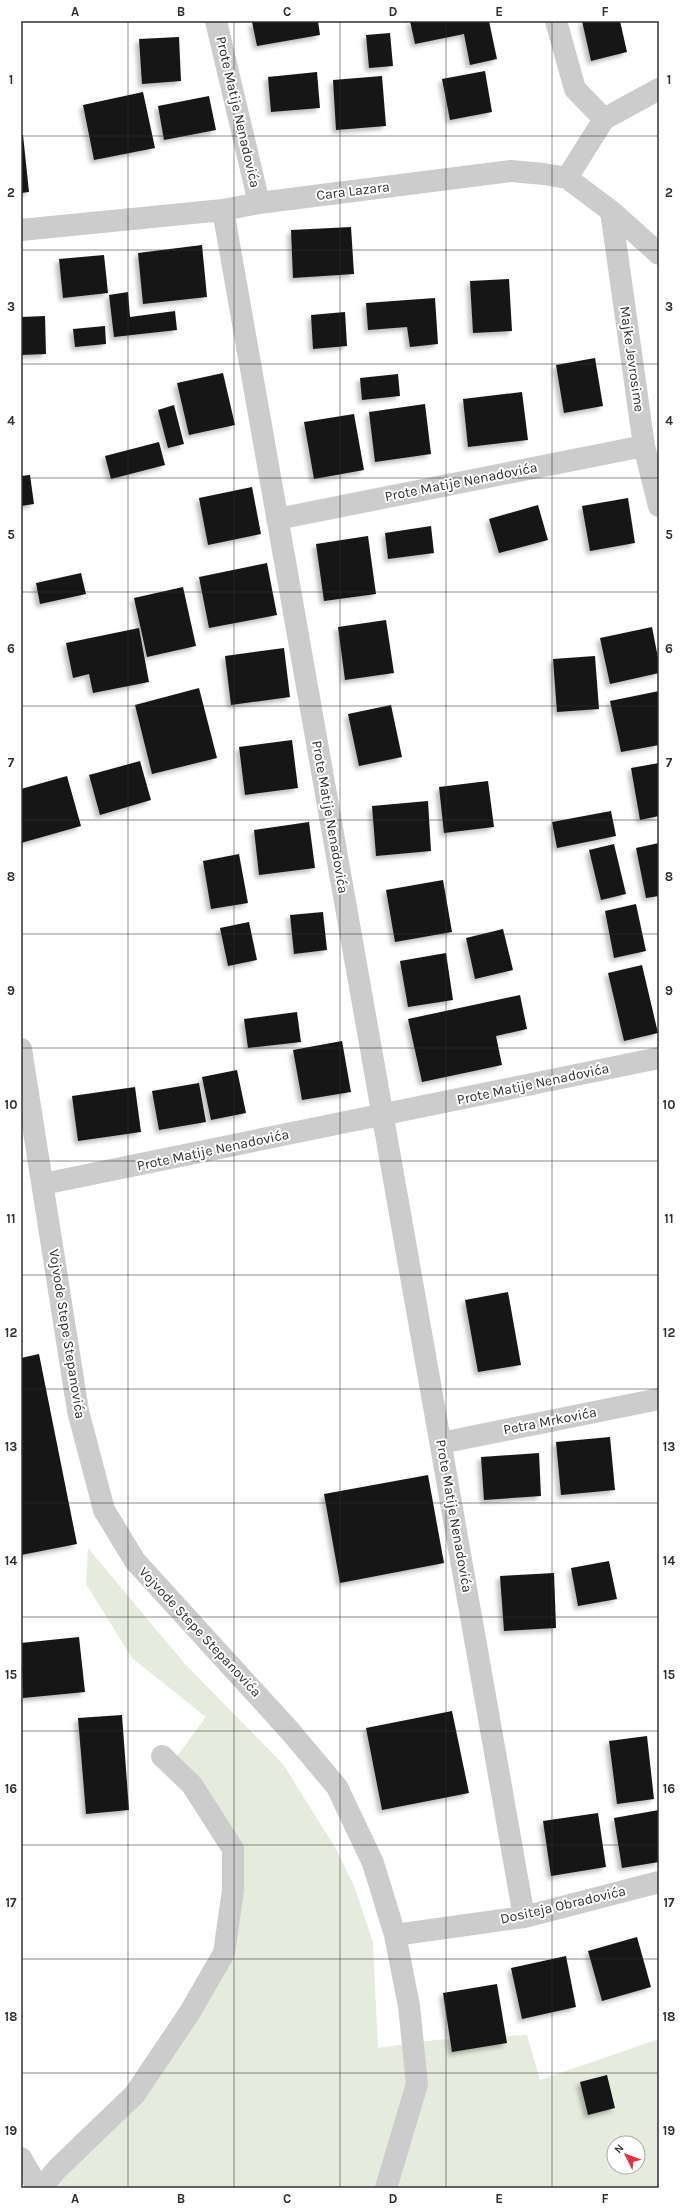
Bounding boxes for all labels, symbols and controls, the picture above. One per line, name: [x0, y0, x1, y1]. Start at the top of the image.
text: A: [71, 4, 79, 19]
text: B: [177, 4, 185, 19]
text: C: [283, 4, 291, 19]
text: D: [389, 4, 398, 19]
text: E: [495, 4, 503, 19]
text: F: [601, 4, 609, 19]
street label: Prote Matije Nenadovića: [212, 34, 264, 190]
text: 1: [9, 72, 13, 87]
text: 1: [667, 72, 671, 87]
street label: Cara Lazara: [315, 178, 391, 204]
text: 2: [7, 185, 15, 200]
text: 2: [665, 185, 673, 200]
text: 3: [7, 299, 15, 314]
text: 3: [665, 299, 673, 314]
street label: Majke Jevrosime: [616, 305, 648, 413]
text: 4: [7, 413, 15, 428]
text: 4: [665, 413, 673, 428]
street label: Prote Matije Nenadovića: [383, 459, 539, 505]
text: 5: [7, 527, 15, 542]
text: 5: [665, 527, 673, 542]
text: 6: [7, 641, 15, 656]
text: 6: [665, 641, 673, 656]
street label: Prote Matije Nenadovića: [308, 739, 352, 895]
text: 7: [8, 755, 15, 770]
text: 7: [666, 755, 673, 770]
text: 8: [7, 869, 15, 884]
text: 8: [665, 869, 673, 884]
text: 9: [7, 983, 15, 998]
text: 9: [665, 983, 673, 998]
street label: Prote Matije Nenadovića: [455, 1060, 611, 1108]
text: 10: [5, 1097, 17, 1112]
text: 10: [663, 1097, 675, 1112]
street label: Prote Matije Nenadovića: [135, 1126, 291, 1174]
text: 11: [6, 1211, 16, 1226]
text: 11: [664, 1211, 674, 1226]
street label: Vojvode Stepe Stepanovića: [45, 1248, 89, 1420]
text: 12: [5, 1325, 17, 1340]
text: 12: [663, 1325, 675, 1340]
street label: Petra Mrkovića: [502, 1404, 598, 1438]
street label: Prote Matije Nenadovića: [432, 1438, 476, 1594]
text: 13: [5, 1439, 17, 1454]
text: 13: [663, 1439, 675, 1454]
text: 14: [5, 1553, 17, 1568]
text: 14: [663, 1553, 675, 1568]
street label: Vojvode Stepe Stepanovića: [135, 1563, 265, 1701]
text: 15: [5, 1667, 18, 1682]
text: 15: [663, 1667, 676, 1682]
text: 16: [5, 1781, 17, 1796]
text: 16: [663, 1781, 675, 1796]
street label: Dositeja Obradovića: [498, 1882, 628, 1928]
text: 17: [5, 1895, 17, 1910]
text: 17: [663, 1895, 675, 1910]
text: 18: [4, 2009, 18, 2024]
text: 18: [662, 2009, 676, 2024]
text: 19: [5, 2123, 17, 2138]
text: 19: [663, 2123, 675, 2138]
north arrow: [606, 2135, 646, 2175]
text: N: [611, 2141, 626, 2156]
text: A: [71, 2191, 79, 2206]
text: B: [177, 2191, 185, 2206]
text: C: [283, 2191, 291, 2206]
text: D: [389, 2191, 398, 2206]
text: E: [495, 2191, 503, 2206]
text: F: [601, 2191, 609, 2206]

